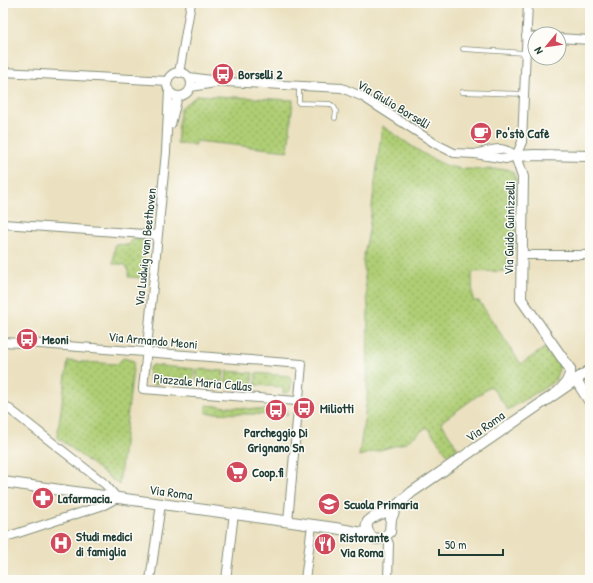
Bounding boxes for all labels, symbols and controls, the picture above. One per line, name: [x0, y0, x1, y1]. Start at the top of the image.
north arrow: [527, 26, 567, 66]
text: N: [531, 45, 546, 57]
bus stop icon: Borselli 2: [210, 61, 236, 87]
place label: Borselli 2: [238, 65, 284, 83]
street label: Via Giulio Borselli: [354, 75, 434, 133]
cafe icon: Po'stò Cafè: [468, 120, 494, 146]
place label: Po'stò Cafè: [496, 124, 550, 142]
street label: Via Guido Guinizzelli: [499, 181, 519, 275]
street label: Via Ludwig van Beethoven: [130, 187, 160, 307]
bus stop icon: Meoni: [14, 326, 40, 352]
street label: Via Armando Meoni: [108, 327, 198, 353]
place label: Meoni: [42, 330, 69, 348]
street label: Piazzale Maria Callas: [153, 369, 253, 395]
bus stop icon: Miliotti: [291, 395, 317, 421]
bus stop icon: Parcheggio Di Grignano Sn: [263, 397, 289, 423]
place label: Miliotti: [320, 399, 354, 417]
street label: Via Roma: [462, 406, 508, 446]
place label: Parcheggio Di Grignano Sn: [244, 423, 308, 457]
supermarket icon: Coop.fi: [224, 459, 250, 485]
place label: Coop.fi: [252, 463, 284, 482]
street label: Via Roma: [148, 480, 194, 504]
pharmacy icon: Lafarmacia.: [30, 485, 56, 511]
place label: Lafarmacia.: [58, 489, 113, 507]
school or university icon: Scuola Primaria: [316, 491, 342, 517]
place label: Scuola Primaria: [344, 495, 419, 513]
place label: Studi medici di famiglia: [76, 527, 133, 561]
place label: Ristorante Via Roma: [340, 528, 390, 561]
hospital icon: Studi medici di famiglia: [48, 530, 74, 556]
restaurant icon: Ristorante Via Roma: [312, 531, 338, 557]
scale bar: [439, 531, 503, 557]
text: 50 m: [445, 536, 466, 553]

